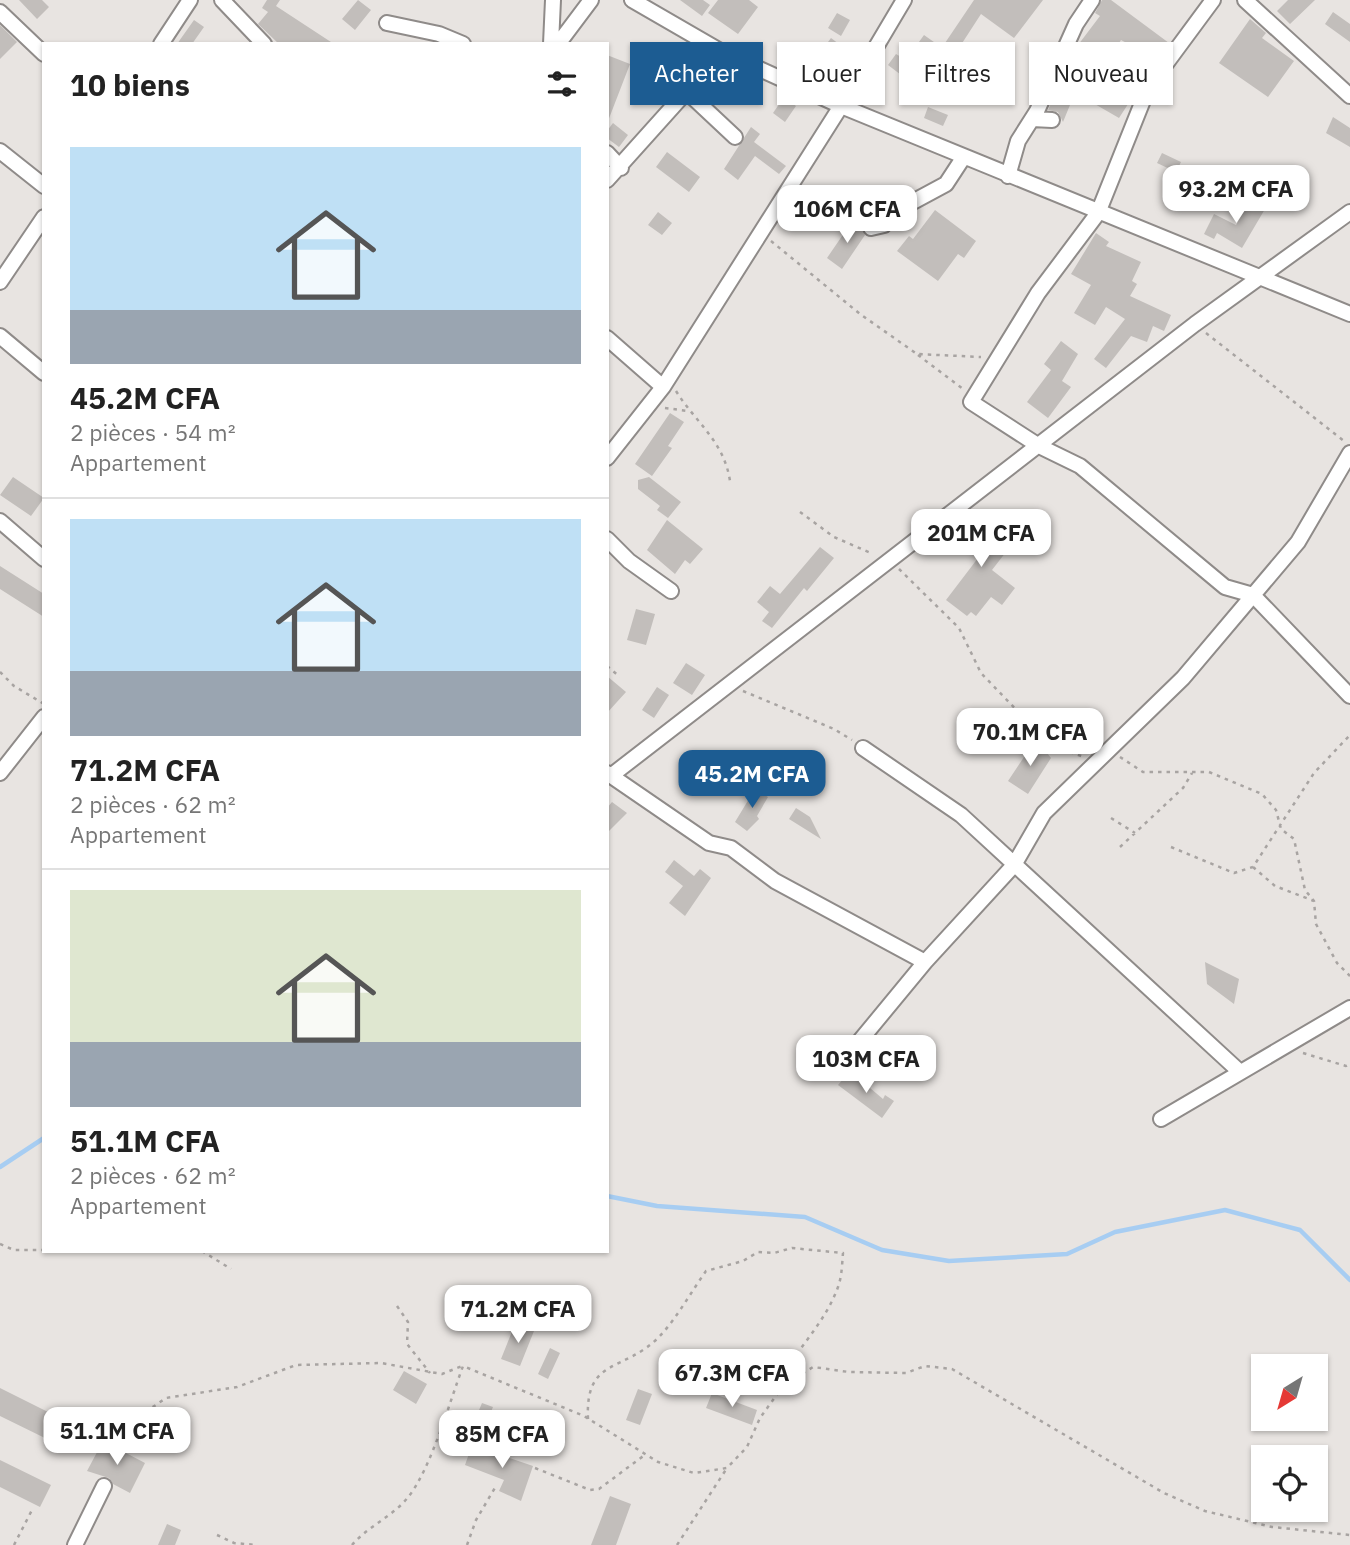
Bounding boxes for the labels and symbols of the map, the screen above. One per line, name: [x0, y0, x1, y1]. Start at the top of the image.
pin: 93.2M CFA: [1156, 166, 1316, 225]
pin: 106M CFA: [775, 186, 919, 245]
pin: 201M CFA: [909, 510, 1053, 569]
pin: 70.1M CFA: [950, 708, 1110, 768]
pin: 45.2M CFA: [672, 750, 832, 810]
pin: 103M CFA: [794, 1036, 938, 1095]
pin: 71.2M CFA: [438, 1286, 598, 1345]
pin: 67.3M CFA: [652, 1350, 812, 1409]
north arrow: [1251, 1354, 1328, 1432]
pin: 51.1M CFA: [37, 1408, 197, 1467]
pin: 85M CFA: [437, 1410, 567, 1470]

